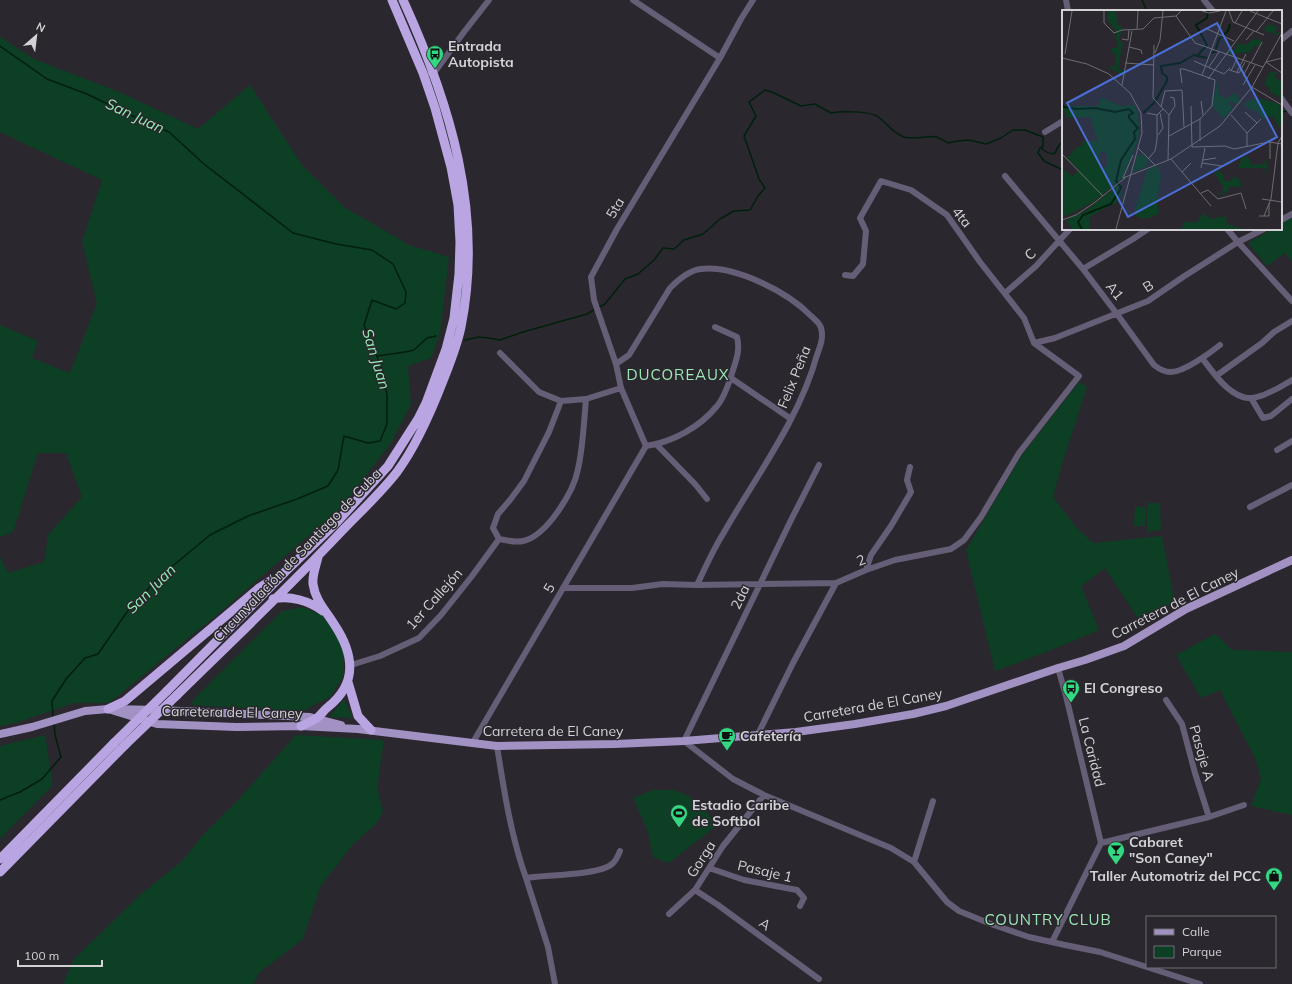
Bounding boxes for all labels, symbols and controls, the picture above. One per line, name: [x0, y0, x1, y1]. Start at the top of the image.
inset map: [1062, 10, 1282, 230]
north arrow: [16, 16, 56, 56]
text: N: [34, 19, 48, 35]
place label: Entrada Autopista: [448, 37, 514, 71]
bus stop icon: Entrada Autopista: [425, 44, 445, 69]
water label: San Juan: [103, 94, 168, 137]
street label: 5ta: [602, 194, 628, 222]
street label: 4ta: [948, 203, 976, 231]
street label: C: [1020, 244, 1040, 264]
street label: B: [1139, 276, 1157, 296]
street label: A1: [1102, 278, 1128, 304]
water label: San Juan: [358, 326, 395, 392]
street label: Felix Peña: [773, 343, 815, 411]
district label: DUCOREAUX: [626, 365, 730, 384]
street label: Circunvalación de Santiago de Cuba: [209, 464, 385, 646]
street label: 2: [854, 550, 868, 570]
water label: San Juan: [122, 560, 180, 617]
street label: Carretera de El Caney: [1108, 563, 1242, 643]
street label: 1er Callejón: [402, 565, 466, 633]
street label: 5: [539, 580, 559, 596]
street label: 2da: [726, 582, 754, 612]
bus stop icon: El Congreso: [1061, 678, 1081, 703]
place label: El Congreso: [1084, 679, 1163, 697]
street label: Carretera de El Caney: [802, 684, 944, 726]
street label: Carretera de El Caney: [161, 702, 303, 722]
street label: La Caridad: [1075, 715, 1109, 789]
street label: Carretera de El Caney: [483, 722, 624, 740]
street label: Pasaje A: [1185, 723, 1219, 784]
cafe icon: Cafetería: [717, 726, 737, 751]
place label: Cafetería: [740, 727, 801, 745]
place label: Estadio Caribe de Softbol: [692, 796, 790, 830]
sports icon: Estadio Caribe de Softbol: [669, 803, 689, 828]
place label: Cabaret "Son Caney": [1129, 833, 1213, 867]
street label: Gorga: [683, 837, 719, 881]
bar icon: Cabaret "Son Caney": [1106, 840, 1126, 865]
street label: Pasaje 1: [736, 856, 794, 886]
shop icon: Taller Automotriz del PCC: [1264, 866, 1284, 891]
place label: Taller Automotriz del PCC: [1090, 867, 1261, 885]
district label: COUNTRY CLUB: [984, 910, 1112, 929]
street label: A: [756, 914, 775, 935]
legend: [1146, 916, 1276, 968]
text: Calle: [1182, 924, 1209, 939]
scale bar: [18, 942, 102, 968]
text: Parque: [1182, 944, 1222, 959]
text: 100 m: [24, 948, 59, 963]

